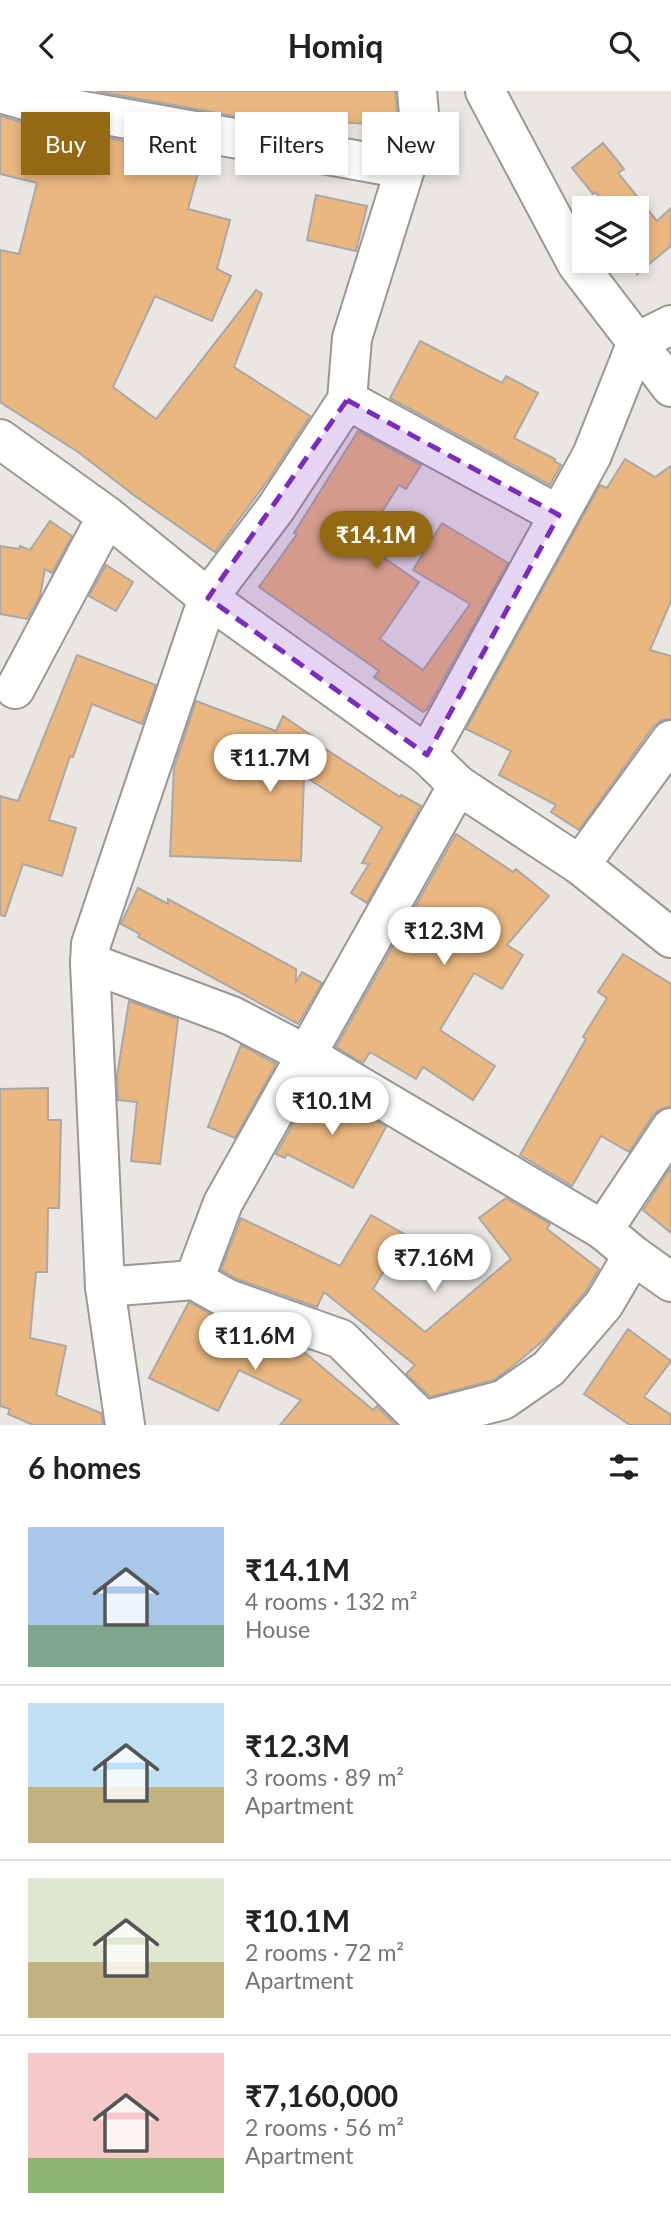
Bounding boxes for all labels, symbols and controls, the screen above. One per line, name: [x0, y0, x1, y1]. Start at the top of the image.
text: Homiq: [288, 26, 383, 65]
icon: back: [28, 27, 66, 65]
icon: search: [605, 27, 643, 65]
chip: Buy: [21, 112, 110, 175]
chip: Rent: [124, 112, 221, 175]
chip: Filters: [235, 112, 348, 175]
chip: New: [362, 112, 459, 175]
map controls: [572, 196, 649, 273]
button: layers: [572, 196, 649, 273]
pin: ₹14.1M: [319, 511, 433, 571]
text: ₹14.1M: [336, 520, 416, 548]
pin: ₹11.7M: [213, 735, 327, 794]
text: ₹11.7M: [230, 743, 310, 771]
pin: ₹12.3M: [387, 907, 501, 967]
text: ₹12.3M: [404, 916, 484, 944]
pin: ₹10.1M: [275, 1077, 389, 1137]
text: ₹10.1M: [292, 1086, 372, 1114]
pin: ₹7.16M: [377, 1235, 491, 1294]
text: ₹7.16M: [394, 1243, 474, 1271]
pin: ₹11.6M: [198, 1313, 312, 1372]
text: ₹11.6M: [215, 1321, 295, 1349]
icon: filters: [605, 1448, 643, 1486]
text: 6 homes: [28, 1449, 141, 1485]
text: ₹14.1M: [245, 1551, 350, 1587]
icon: home: [84, 1555, 168, 1639]
text: 4 rooms · 132 m²: [245, 1587, 417, 1615]
text: House: [245, 1615, 310, 1643]
text: ₹12.3M: [245, 1727, 350, 1763]
icon: home: [84, 1731, 168, 1815]
text: 3 rooms · 89 m²: [245, 1763, 404, 1791]
text: Apartment: [245, 1791, 353, 1819]
text: ₹10.1M: [245, 1902, 350, 1938]
icon: home: [84, 1906, 168, 1990]
text: 2 rooms · 72 m²: [245, 1938, 404, 1966]
text: Apartment: [245, 1966, 353, 1994]
text: ₹7,160,000: [245, 2077, 398, 2113]
icon: home: [84, 2081, 168, 2165]
text: 2 rooms · 56 m²: [245, 2113, 404, 2141]
text: Apartment: [245, 2141, 353, 2169]

